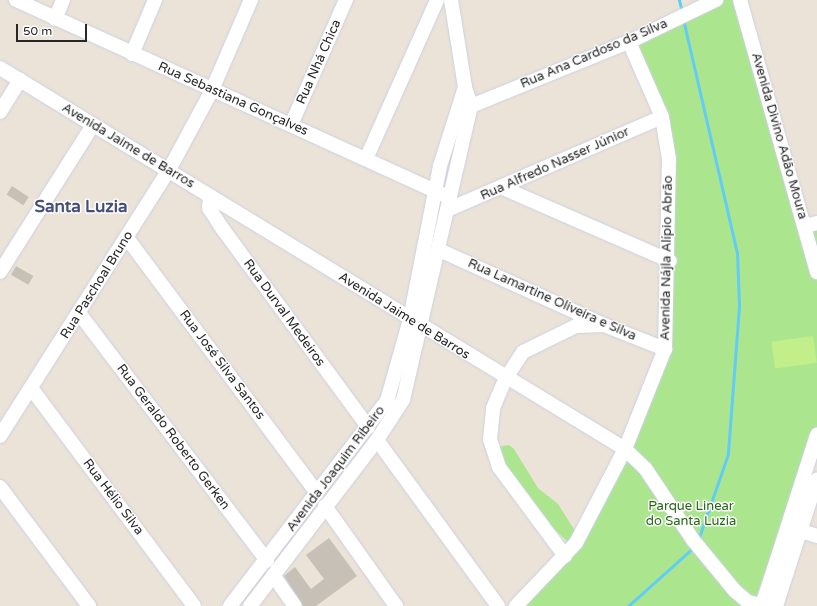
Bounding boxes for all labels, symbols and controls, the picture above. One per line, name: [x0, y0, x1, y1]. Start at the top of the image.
scale bar: [18, 16, 89, 42]
street label: Rua Ana Cardoso da Silva: [518, 16, 670, 92]
street label: Rua Nhá Chica: [293, 17, 345, 107]
text: 50 m: [23, 24, 52, 38]
street label: Avenida Divino Adão Moura: [748, 51, 810, 221]
street label: Rua Sebastiana Gonçalves: [156, 59, 310, 139]
street label: Avenida Jaime de Barros: [59, 100, 197, 192]
street label: Rua Alfredo Nasser Júnior: [478, 124, 632, 204]
street label: Avenida Nájla Alípio Abrão: [658, 175, 676, 341]
district label: Santa Luzia: [34, 197, 128, 217]
street label: Rua Paschoal Bruno: [58, 228, 136, 342]
street label: Rua Durval Medeiros: [240, 256, 328, 370]
street label: Rua Lamartine Oliveira e Silva: [465, 256, 639, 344]
street label: Avenida Jaime de Barros: [335, 269, 473, 363]
street label: Rua José Silva Santos: [176, 307, 268, 423]
street label: Rua Geraldo Roberto Gerken: [113, 361, 233, 513]
street label: Avenida Joaquim Ribeiro: [284, 403, 388, 535]
street label: Rua Hélio Silva: [79, 456, 147, 538]
park label: Parque Linear do Santa Luzia: [646, 499, 736, 530]

